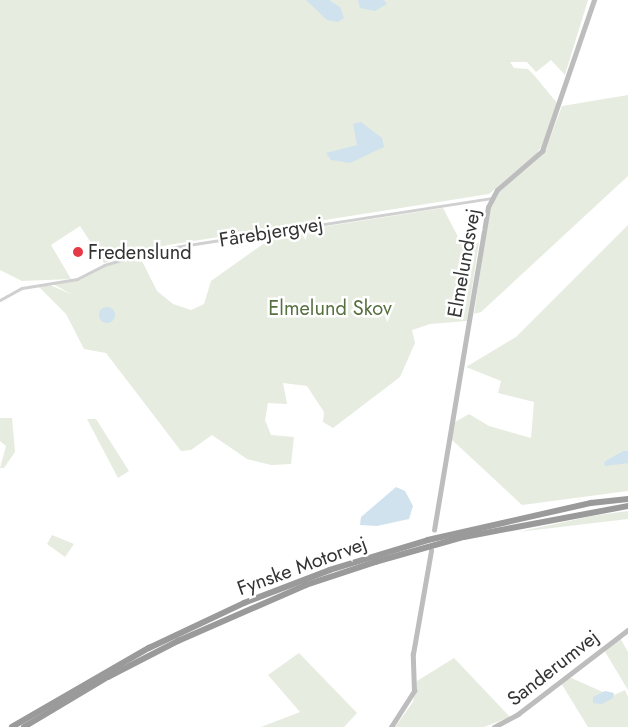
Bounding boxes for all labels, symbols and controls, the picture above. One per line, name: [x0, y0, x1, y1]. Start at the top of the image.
street label: Elmelundsvej: [443, 207, 485, 319]
street label: Fårebjergvej: [217, 212, 325, 252]
place label: Fredenslund: [88, 240, 192, 264]
marker: Fredenslund: [72, 246, 84, 258]
park label: Elmelund Skov: [268, 296, 392, 320]
street label: Fynske Motorvej: [234, 531, 370, 601]
street label: Sanderumvej: [502, 625, 604, 711]

